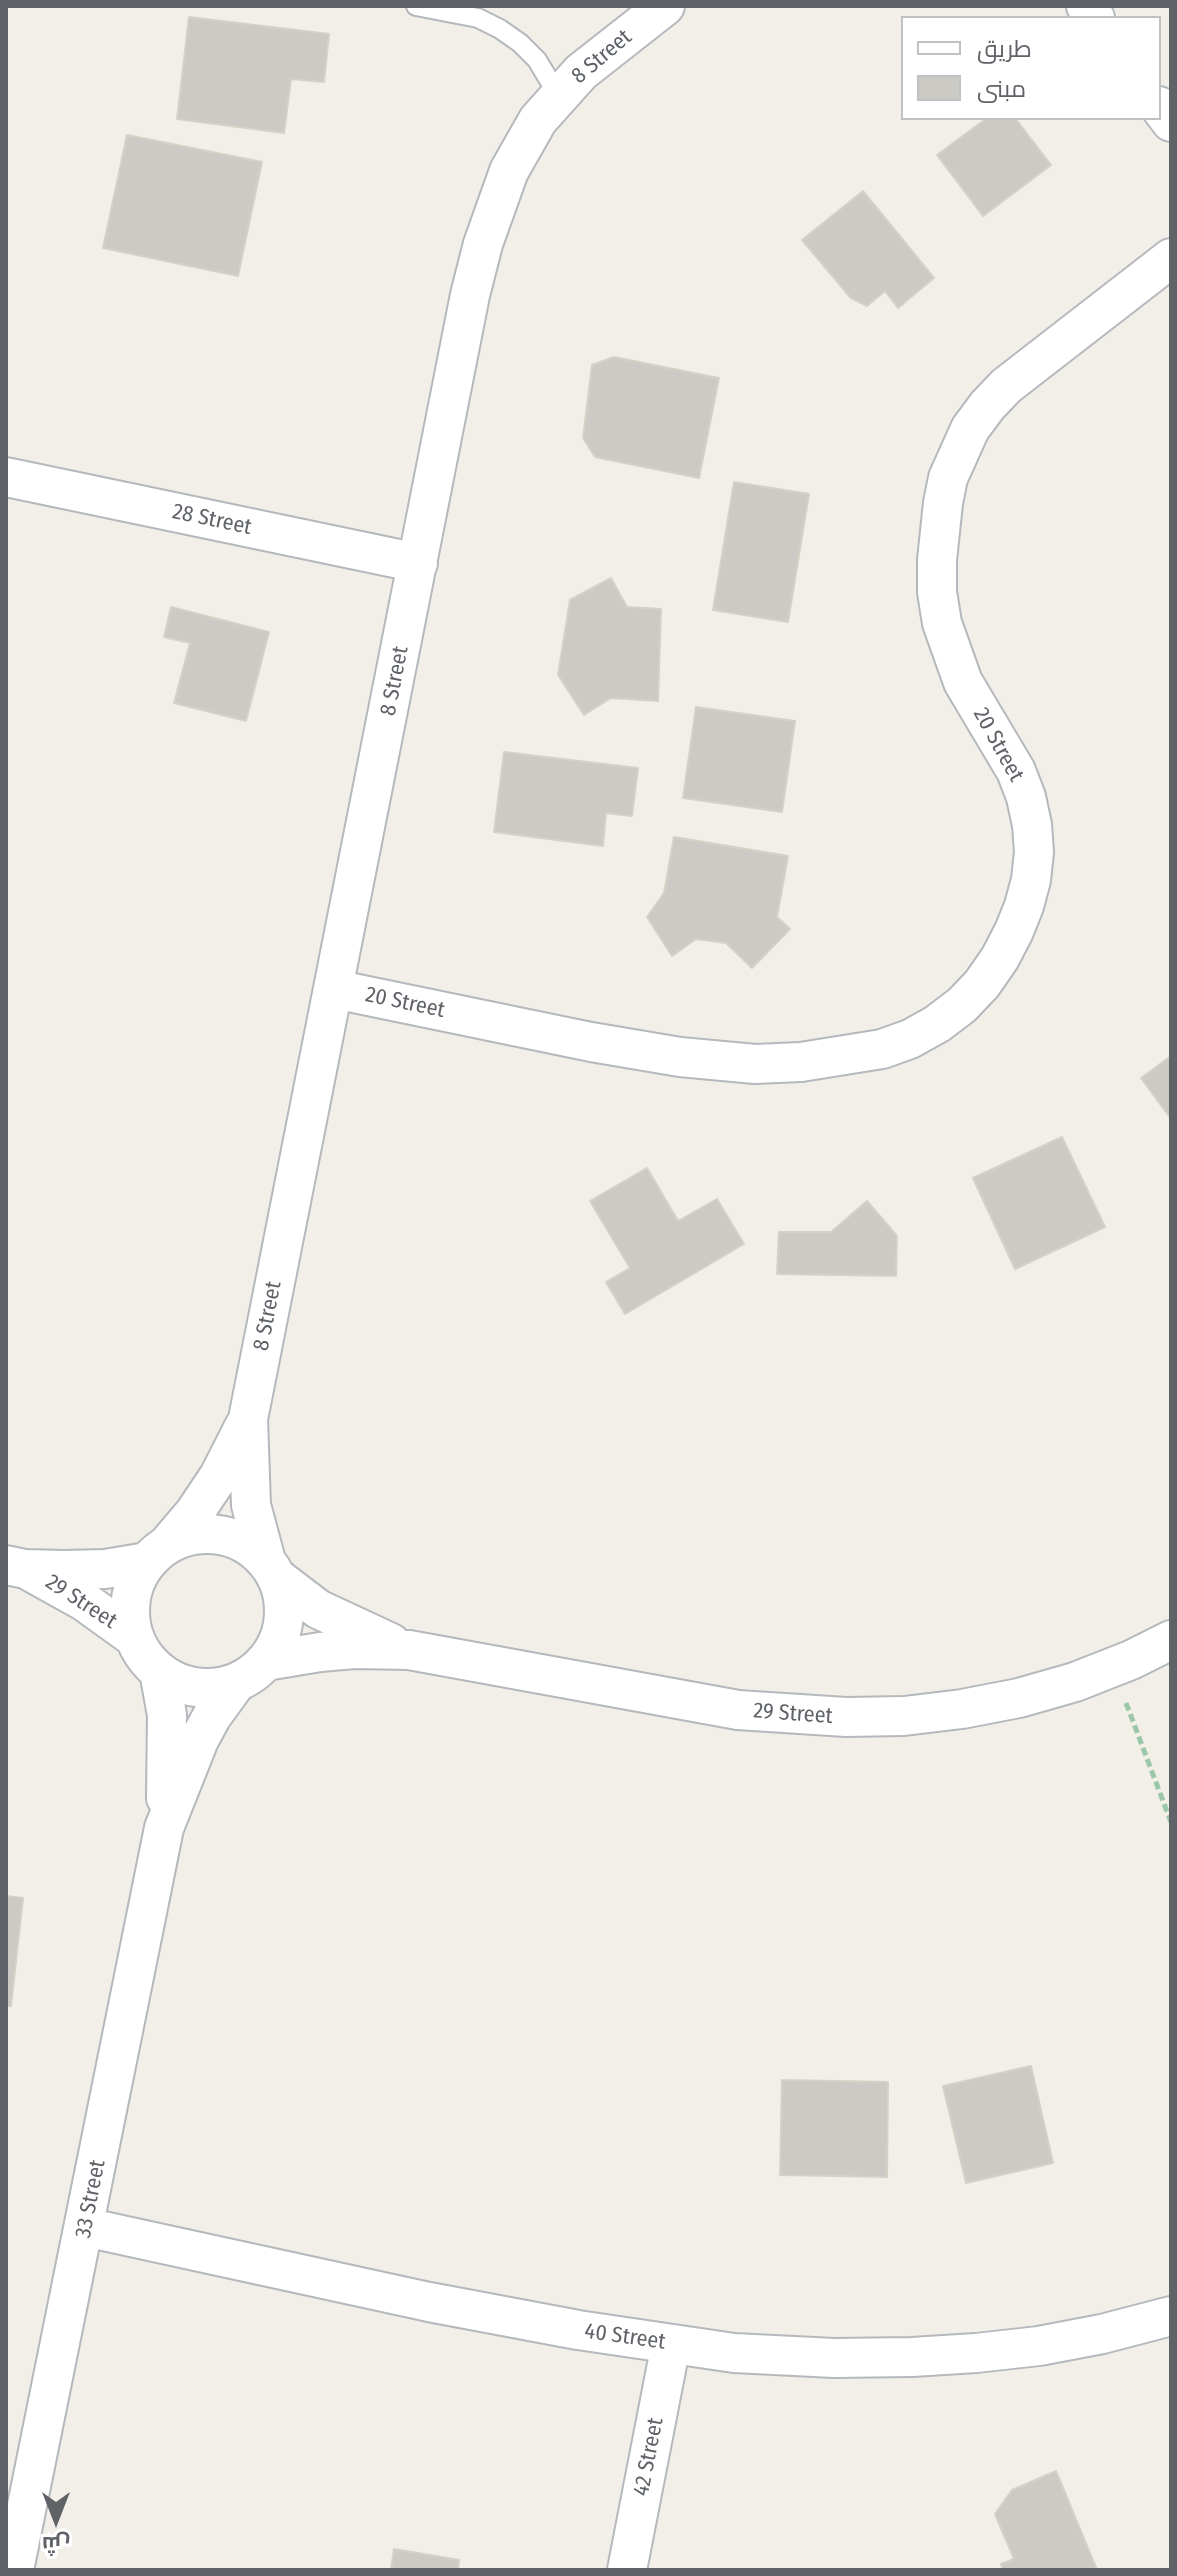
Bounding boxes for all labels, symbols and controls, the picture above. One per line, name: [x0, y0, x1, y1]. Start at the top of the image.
legend: [901, 16, 1161, 120]
street label: 8 Street: [567, 24, 637, 90]
text: طريق: [977, 35, 1032, 63]
text: مبنى: [977, 75, 1026, 103]
street label: 28 Street: [170, 499, 254, 541]
street label: 8 Street: [375, 644, 415, 718]
street label: 20 Street: [967, 703, 1029, 787]
street label: 20 Street: [363, 982, 447, 1024]
street label: 8 Street: [248, 1279, 288, 1353]
street label: 29 Street: [40, 1569, 122, 1635]
street label: 29 Street: [752, 1698, 834, 1730]
street label: 33 Street: [70, 2158, 112, 2240]
street label: 40 Street: [583, 2318, 667, 2356]
street label: 42 Street: [628, 2416, 670, 2498]
north arrow: [16, 2480, 96, 2560]
text: ش: [42, 2531, 70, 2558]

